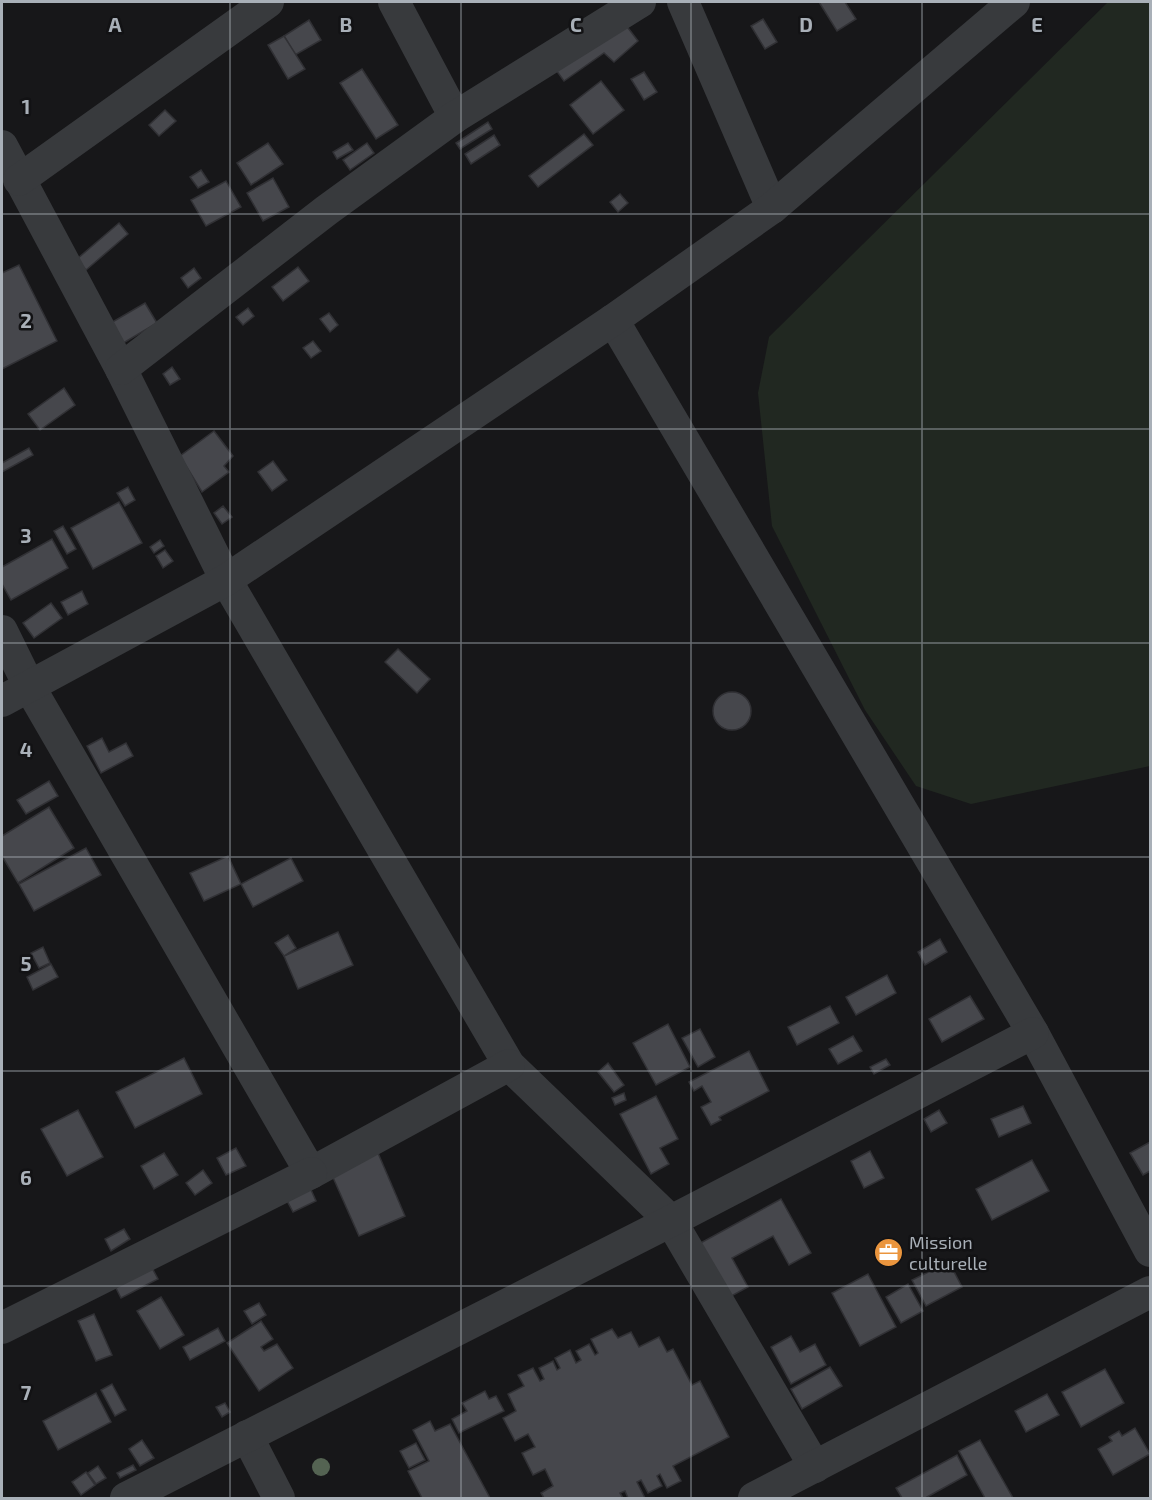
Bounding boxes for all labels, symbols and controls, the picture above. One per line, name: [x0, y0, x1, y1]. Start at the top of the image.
text: A: [108, 12, 122, 36]
text: B: [340, 12, 352, 36]
text: C: [570, 12, 582, 36]
text: D: [799, 12, 813, 36]
text: E: [1031, 12, 1043, 36]
text: 1: [22, 94, 30, 118]
text: 2: [20, 308, 32, 332]
text: 3: [20, 523, 32, 547]
text: 4: [20, 737, 33, 761]
text: 5: [20, 951, 32, 975]
text: 6: [20, 1165, 32, 1189]
place label: Mission culturelle: [909, 1231, 987, 1274]
office icon: Mission culturelle: [872, 1236, 904, 1268]
text: 7: [21, 1380, 32, 1404]

